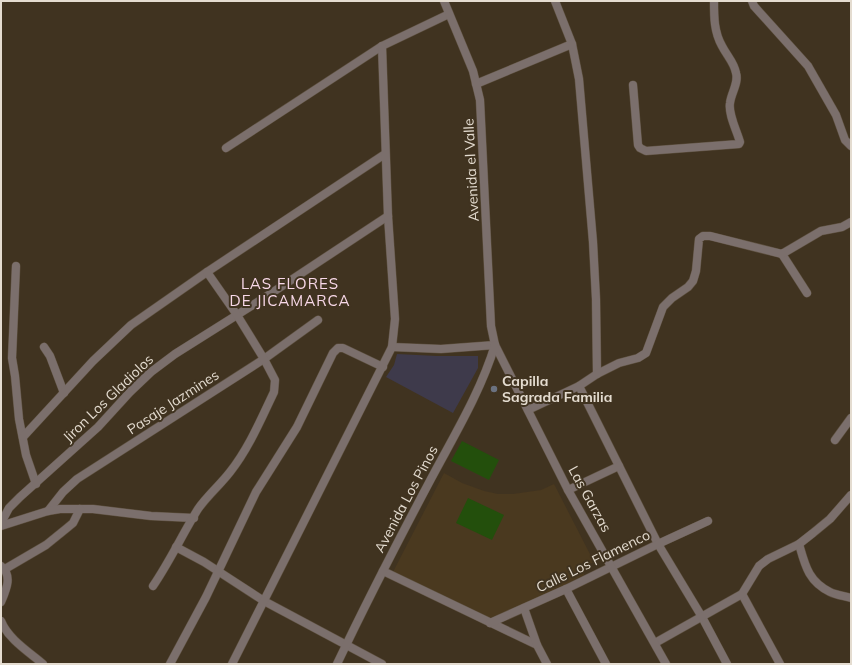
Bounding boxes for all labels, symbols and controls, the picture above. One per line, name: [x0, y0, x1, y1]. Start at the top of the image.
street label: Avenida el Valle: [459, 118, 483, 222]
district label: LAS FLORES DE JICAMARCA: [229, 274, 351, 310]
street label: Jiron Los Gladiolos: [59, 350, 157, 446]
street label: Pasaje Jazmines: [124, 366, 222, 438]
place label: Capilla Sagrada Familia: [502, 372, 612, 406]
marker: Capilla Sagrada Familia: [489, 384, 499, 394]
street label: Avenida Los Pinos: [370, 442, 442, 556]
street label: Las Garzas: [564, 463, 616, 535]
street label: Calle Los Flamenco: [533, 526, 653, 596]

